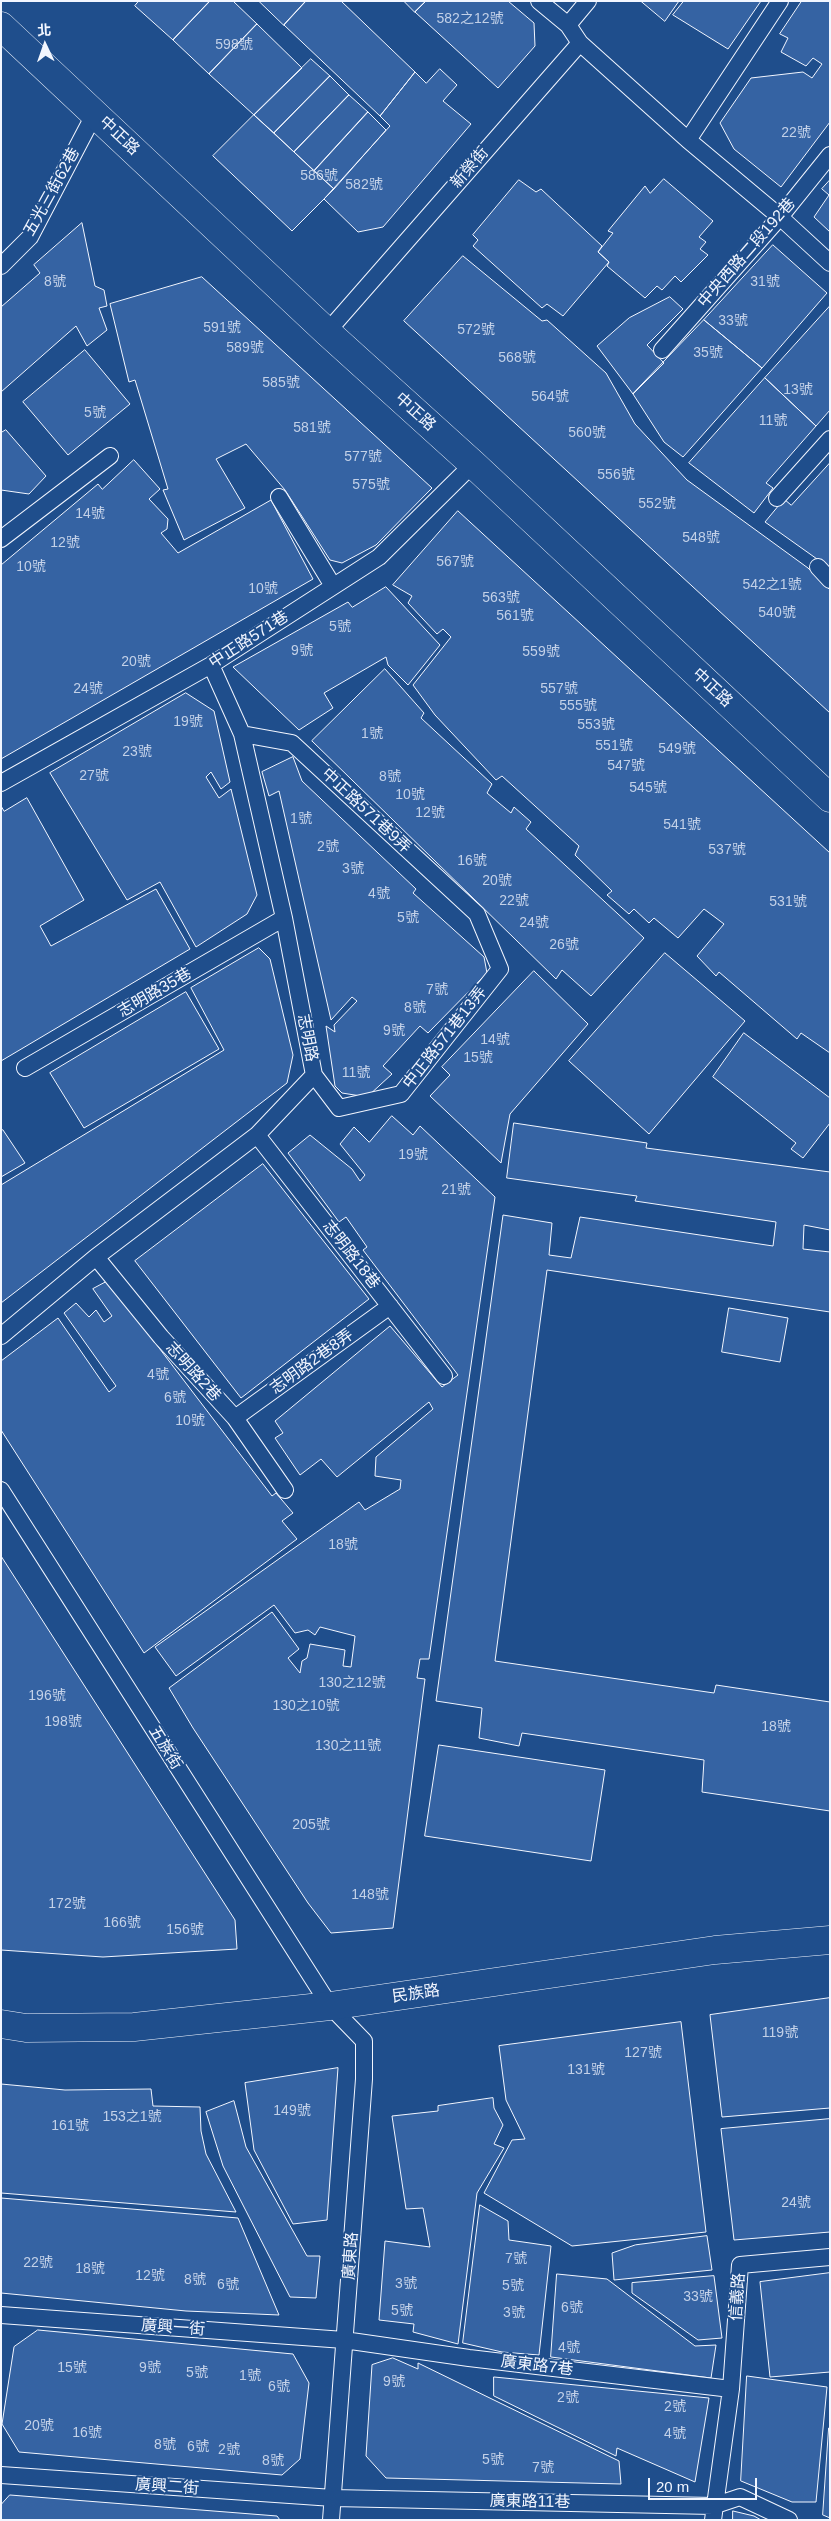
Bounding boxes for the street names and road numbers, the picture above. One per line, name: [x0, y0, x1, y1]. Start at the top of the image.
street label: 中正路: [95, 113, 143, 159]
street label: 新榮街: [447, 144, 493, 192]
street label: 五光三街62巷: [20, 145, 84, 239]
street label: 中央西路二段192巷: [694, 194, 800, 312]
street label: 中正路: [391, 389, 439, 435]
street label: 中正路571巷: [206, 607, 292, 673]
street label: 中正路: [688, 665, 736, 711]
street label: 中正路571巷9弄: [317, 765, 415, 857]
street label: 志明路35巷: [115, 964, 195, 1022]
street label: 中正路571巷13弄: [399, 983, 491, 1093]
street label: 志明路: [293, 1013, 321, 1063]
street label: 志明路18巷: [318, 1217, 384, 1293]
street label: 志明路2巷8弄: [267, 1325, 357, 1399]
street label: 志明路2巷: [161, 1338, 225, 1406]
street label: 五族街: [144, 1723, 186, 1773]
street label: 民族路: [391, 1981, 441, 2007]
street label: 廣東路: [340, 2231, 362, 2281]
street label: 信義路: [727, 2272, 749, 2322]
street label: 廣興一街: [140, 2316, 206, 2340]
street label: 廣東路7巷: [500, 2352, 574, 2380]
street label: 廣興二街: [134, 2475, 200, 2499]
street label: 廣東路11巷: [490, 2492, 570, 2512]

